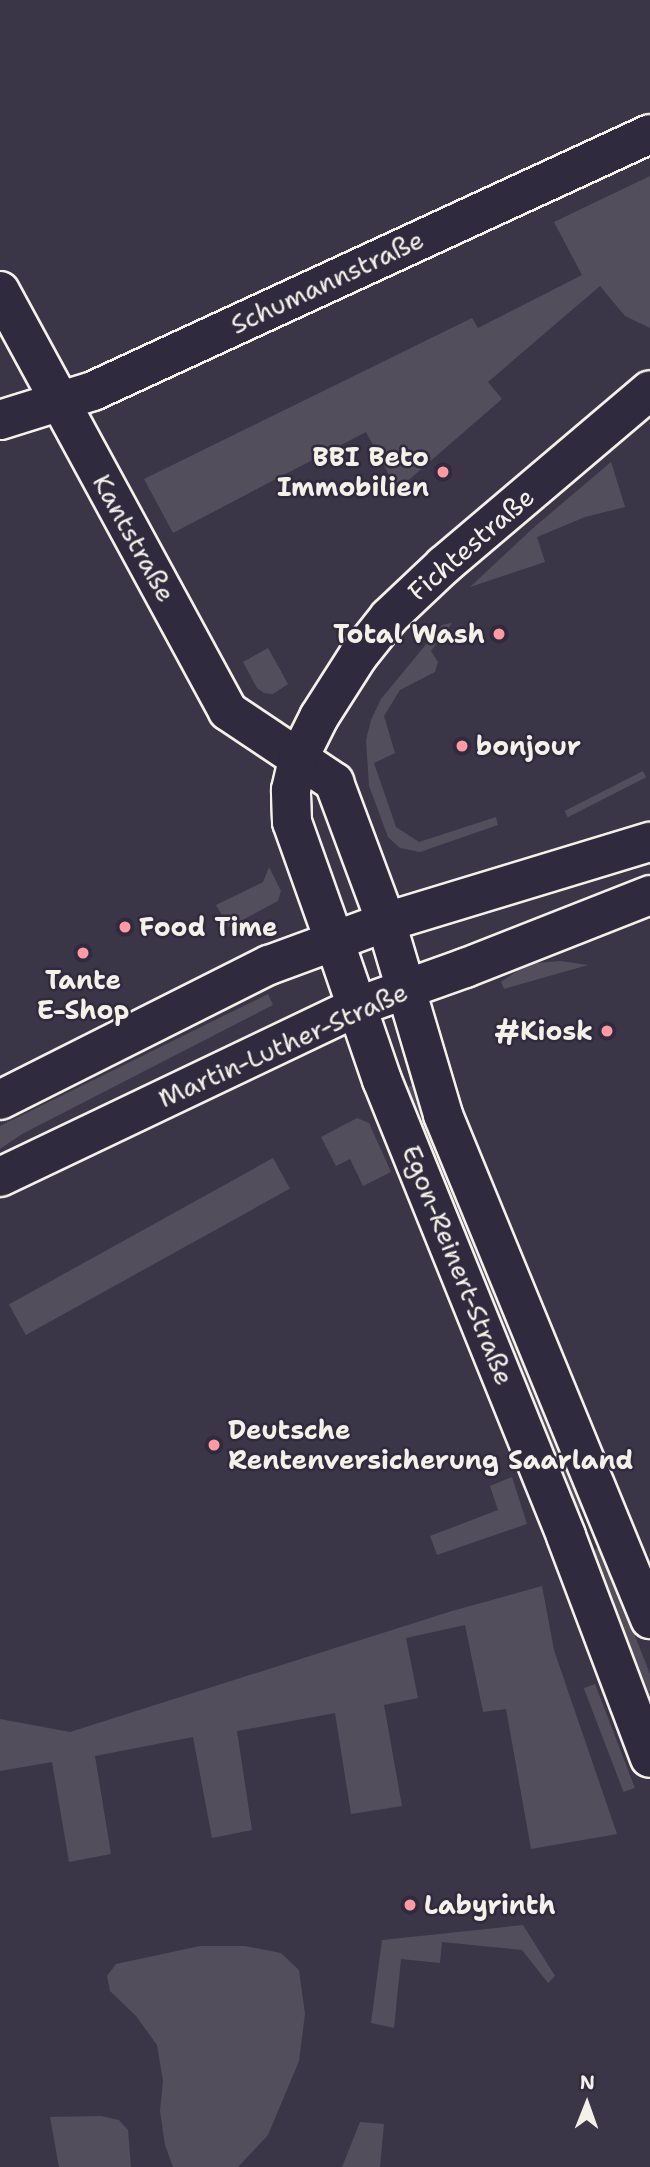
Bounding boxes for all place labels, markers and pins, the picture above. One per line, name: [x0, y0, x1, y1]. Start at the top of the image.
place label: BBI Beto Immobilien: [277, 441, 429, 503]
marker: BBI Beto Immobilien: [435, 464, 451, 480]
place label: Total Wash: [333, 618, 485, 650]
marker: Total Wash: [491, 626, 507, 642]
place label: bonjour: [476, 730, 581, 762]
marker: bonjour: [454, 738, 470, 754]
place label: Food Time: [139, 911, 278, 943]
marker: Food Time: [117, 919, 133, 935]
marker: Tante E-Shop: [75, 945, 91, 961]
place label: Tante E-Shop: [37, 964, 129, 1026]
place label: #Kiosk: [494, 1015, 593, 1047]
marker: #Kiosk: [599, 1023, 615, 1039]
place label: Deutsche Rentenversicherung Saarland: [228, 1414, 634, 1476]
marker: Deutsche Rentenversicherung Saarland: [206, 1437, 222, 1453]
place label: Labyrinth: [424, 1889, 556, 1921]
marker: Labyrinth: [402, 1897, 418, 1913]

